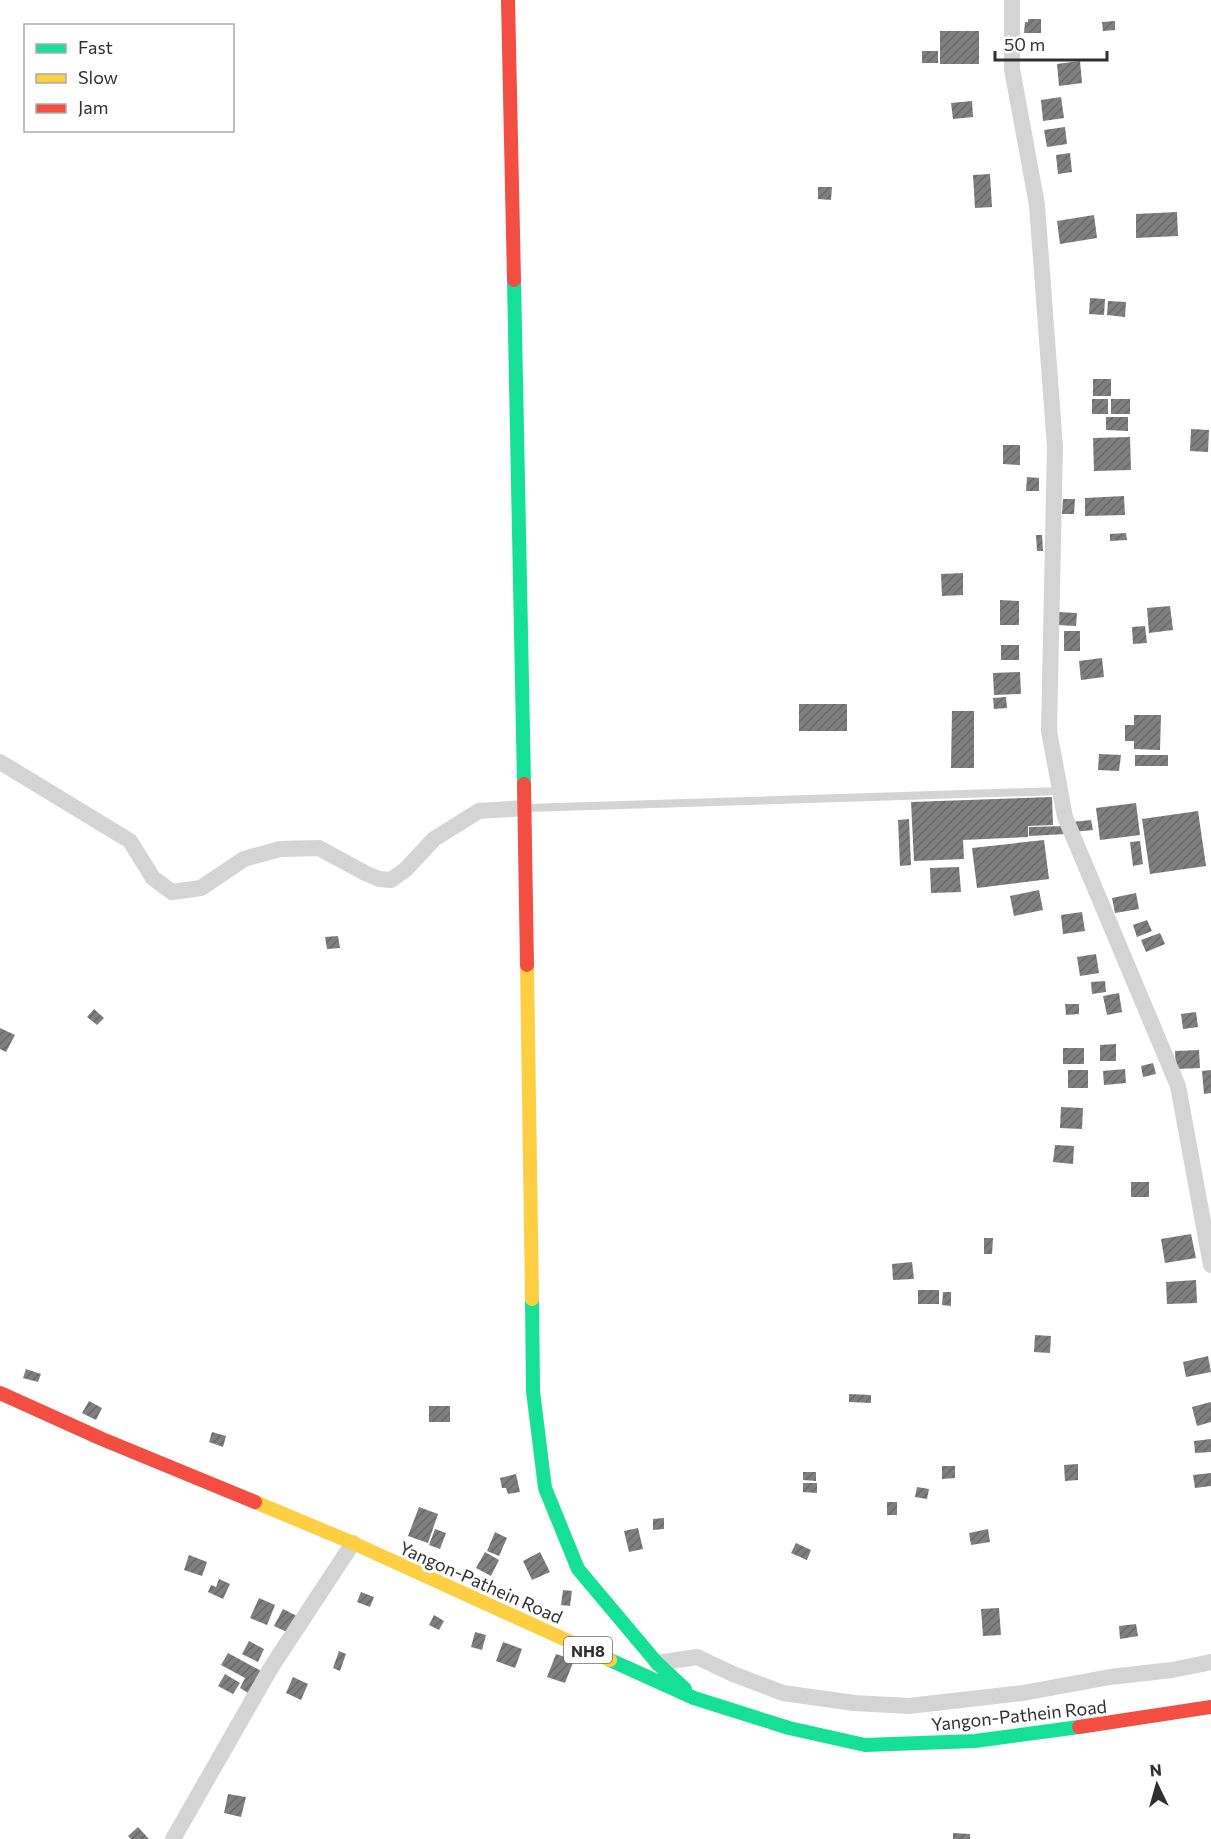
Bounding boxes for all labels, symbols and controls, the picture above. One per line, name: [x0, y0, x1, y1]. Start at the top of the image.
legend: [24, 24, 234, 132]
scale bar: [995, 24, 1108, 62]
text: 50 m: [1004, 33, 1045, 55]
text: Fast: [78, 36, 113, 58]
text: Slow: [78, 66, 118, 88]
text: Jam: [78, 96, 108, 118]
street label: Yangon-Pathein Road: [396, 1536, 566, 1628]
road number: NH8: [564, 1637, 612, 1663]
street label: Yangon-Pathein Road: [930, 1695, 1108, 1735]
north arrow: [1127, 1755, 1187, 1815]
text: N: [1149, 1760, 1162, 1780]

